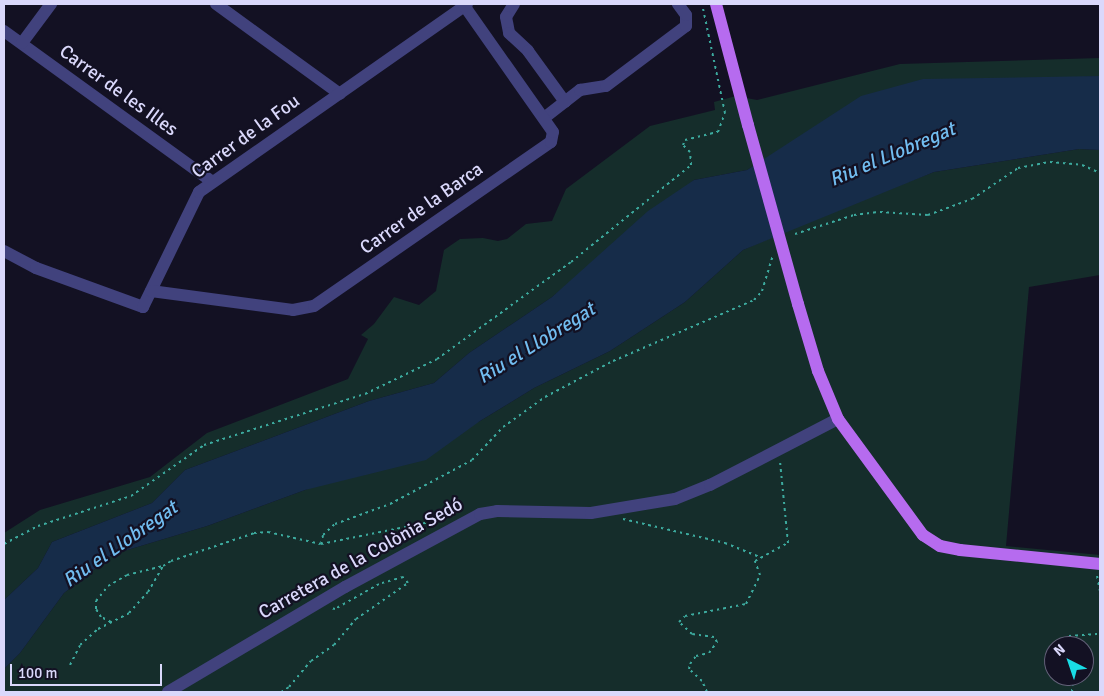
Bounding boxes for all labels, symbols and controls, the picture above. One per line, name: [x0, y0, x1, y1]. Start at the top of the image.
street label: Carrer de les Illes: [54, 40, 182, 142]
street label: Carrer de la Fou: [187, 90, 305, 184]
water label: Riu el Llobregat: [825, 117, 959, 191]
street label: Carrer de la Barca: [356, 158, 488, 260]
water label: Riu el Llobregat: [473, 297, 599, 389]
street label: Carretera de la Colònia Sedó: [255, 493, 467, 625]
water label: Riu el Llobregat: [58, 496, 182, 592]
north arrow: [1044, 636, 1094, 686]
text: N: [1050, 640, 1069, 660]
scale bar: [12, 654, 165, 686]
text: 100 m: [18, 664, 58, 682]

